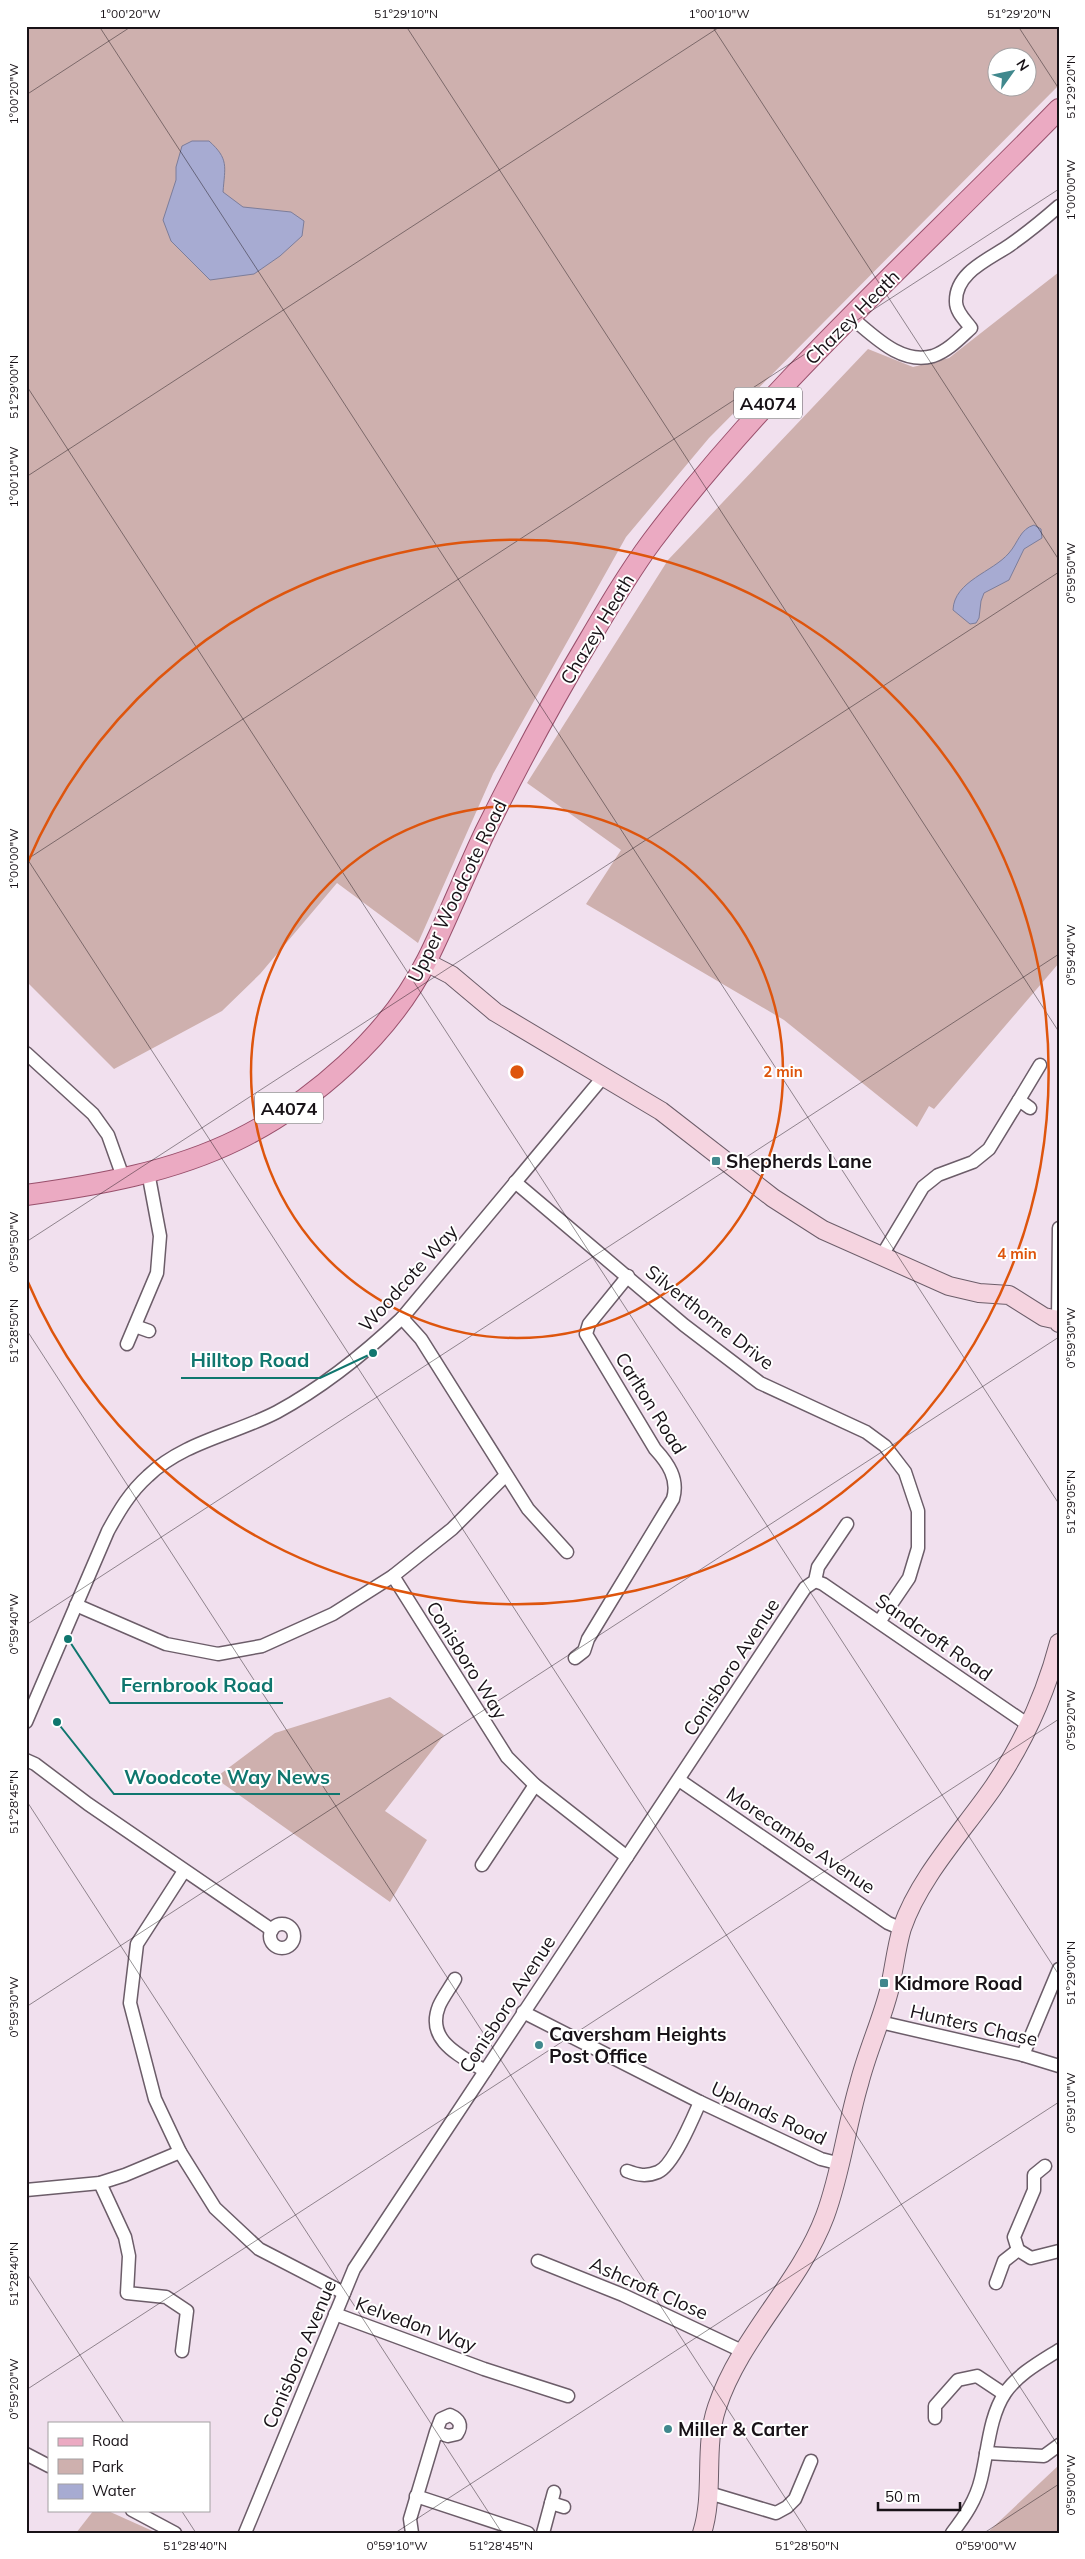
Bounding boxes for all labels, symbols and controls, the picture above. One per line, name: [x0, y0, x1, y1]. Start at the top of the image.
text: 1°00'20"W: [99, 6, 161, 21]
text: 51°29'10"N: [374, 6, 438, 21]
text: 1°00'10"W: [688, 6, 750, 21]
text: 51°29'20"N: [987, 6, 1051, 21]
north arrow: [988, 48, 1038, 98]
text: 51°29'20"N: [1063, 55, 1078, 119]
text: N: [1012, 56, 1033, 74]
text: 1°00'20"W: [6, 63, 21, 125]
text: 1°00'00"W: [1063, 159, 1078, 221]
street label: Chazey Heath: [799, 264, 905, 370]
text: 51°29'00"N: [6, 355, 21, 419]
road number: A4074: [734, 388, 802, 418]
text: 1°00'10"W: [6, 446, 21, 508]
text: 0°59'50"W: [1063, 542, 1078, 604]
street label: Chazey Heath: [555, 569, 639, 689]
street label: Upper Woodcote Road: [402, 796, 512, 986]
text: 1°00'00"W: [6, 828, 21, 890]
text: 0°59'40"W: [1063, 924, 1078, 986]
text: 2 min: [763, 1062, 803, 1081]
centre of rings: [508, 1063, 526, 1081]
road number: A4074: [255, 1092, 323, 1124]
place label: Shepherds Lane: [726, 1149, 872, 1173]
marker: Shepherds Lane: [710, 1155, 722, 1167]
text: 0°59'50"W: [6, 1211, 21, 1273]
street label: Woodcote Way: [353, 1219, 463, 1337]
text: 4 min: [997, 1244, 1037, 1263]
street label: Silverthorne Drive: [641, 1259, 779, 1375]
text: 51°28'50"N: [6, 1299, 21, 1363]
text: 0°59'30"W: [1063, 1307, 1078, 1369]
callout: Hilltop Road: [181, 1343, 320, 1378]
text: Hilltop Road: [191, 1347, 309, 1372]
street label: Carlton Road: [610, 1348, 692, 1458]
text: 51°29'05"N: [1063, 1470, 1078, 1534]
street label: Sandcroft Road: [871, 1588, 997, 1686]
text: 0°59'40"W: [6, 1593, 21, 1655]
street label: Conisboro Avenue: [678, 1594, 784, 1740]
street label: Conisboro Way: [421, 1597, 513, 1723]
callout: Fernbrook Road: [110, 1668, 283, 1703]
text: Fernbrook Road: [121, 1672, 273, 1697]
text: 0°59'20"W: [1063, 1689, 1078, 1751]
callout: Woodcote Way News: [114, 1759, 340, 1794]
text: Woodcote Way News: [124, 1764, 330, 1789]
text: 51°28'45"N: [6, 1770, 21, 1834]
street label: Morecambe Avenue: [722, 1781, 880, 1899]
street label: Conisboro Avenue: [454, 1931, 560, 2077]
text: 51°29'00"N: [1063, 1941, 1078, 2005]
place label: Kidmore Road: [894, 1971, 1023, 1995]
text: 0°59'30"W: [6, 1976, 21, 2038]
marker: Kidmore Road: [878, 1977, 890, 1989]
street label: Hunters Chase: [908, 1999, 1040, 2051]
place label: Caversham Heights Post Office: [549, 2022, 726, 2068]
marker: Caversham Heights Post Office: [533, 2039, 545, 2051]
text: 0°59'10"W: [1063, 2072, 1078, 2134]
street label: Uplands Road: [707, 2076, 831, 2150]
text: 51°28'40"N: [6, 2242, 21, 2306]
street label: Ashcroft Close: [586, 2251, 712, 2325]
street label: Conisboro Avenue: [257, 2276, 341, 2432]
street label: Kelvedon Way: [352, 2291, 480, 2357]
text: 0°59'20"W: [6, 2358, 21, 2420]
place label: Miller & Carter: [678, 2417, 809, 2441]
legend: [48, 2422, 210, 2512]
marker: Miller & Carter: [662, 2423, 674, 2435]
text: Road: [92, 2431, 129, 2450]
text: 0°59'00"W: [1063, 2454, 1078, 2516]
text: Park: [92, 2457, 124, 2476]
scale bar: [878, 2479, 960, 2511]
text: Water: [92, 2481, 136, 2500]
text: 50 m: [885, 2487, 920, 2506]
text: 51°28'40"N: [163, 2538, 227, 2553]
text: 0°59'10"W: [366, 2538, 428, 2553]
text: 51°28'45"N: [469, 2538, 533, 2553]
text: 51°28'50"N: [775, 2538, 839, 2553]
text: 0°59'00"W: [955, 2538, 1017, 2553]

